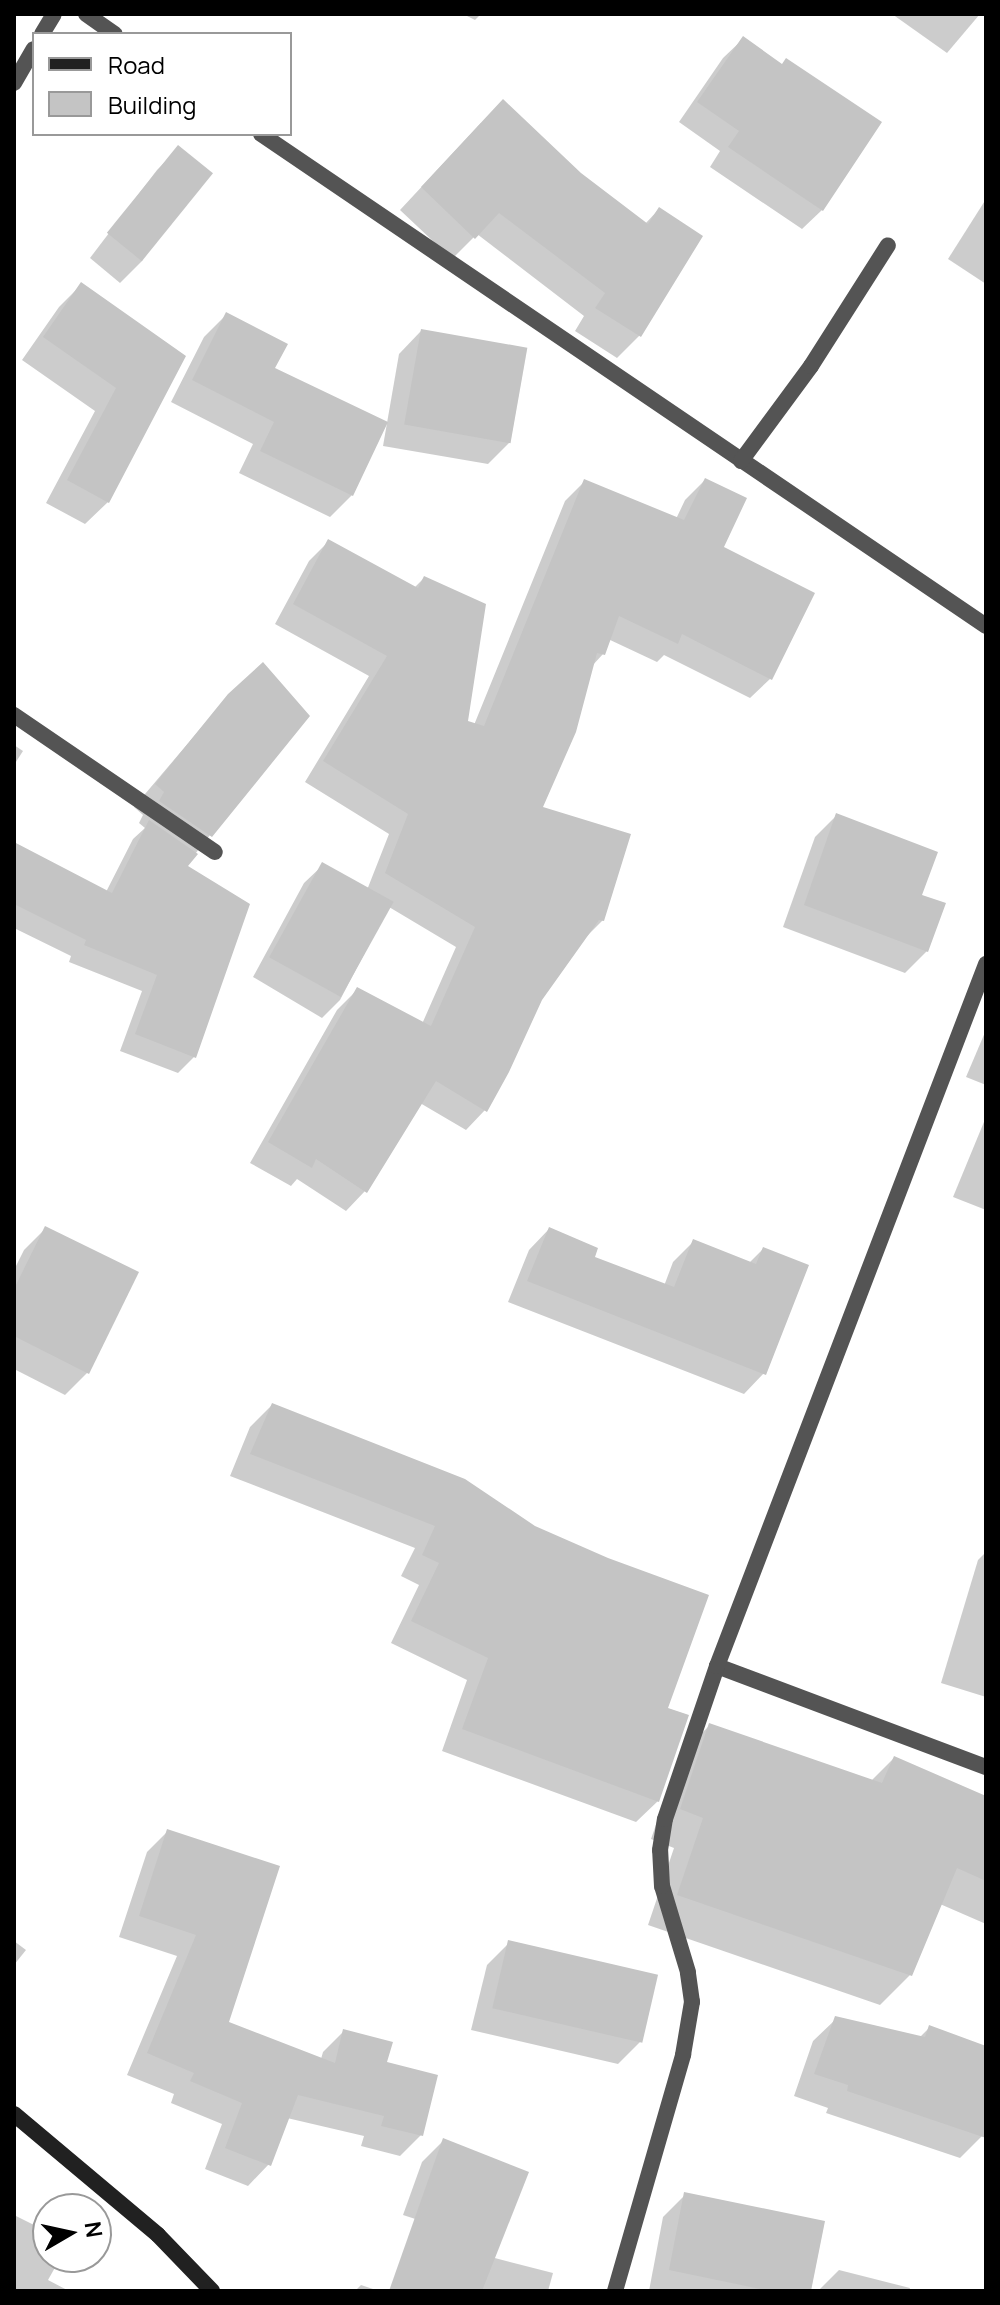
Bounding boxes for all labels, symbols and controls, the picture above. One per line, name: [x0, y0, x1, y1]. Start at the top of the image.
legend: [32, 32, 292, 136]
text: Road: [108, 48, 165, 81]
text: Building: [108, 88, 196, 121]
north arrow: [32, 2193, 112, 2273]
text: N: [78, 2219, 110, 2240]

